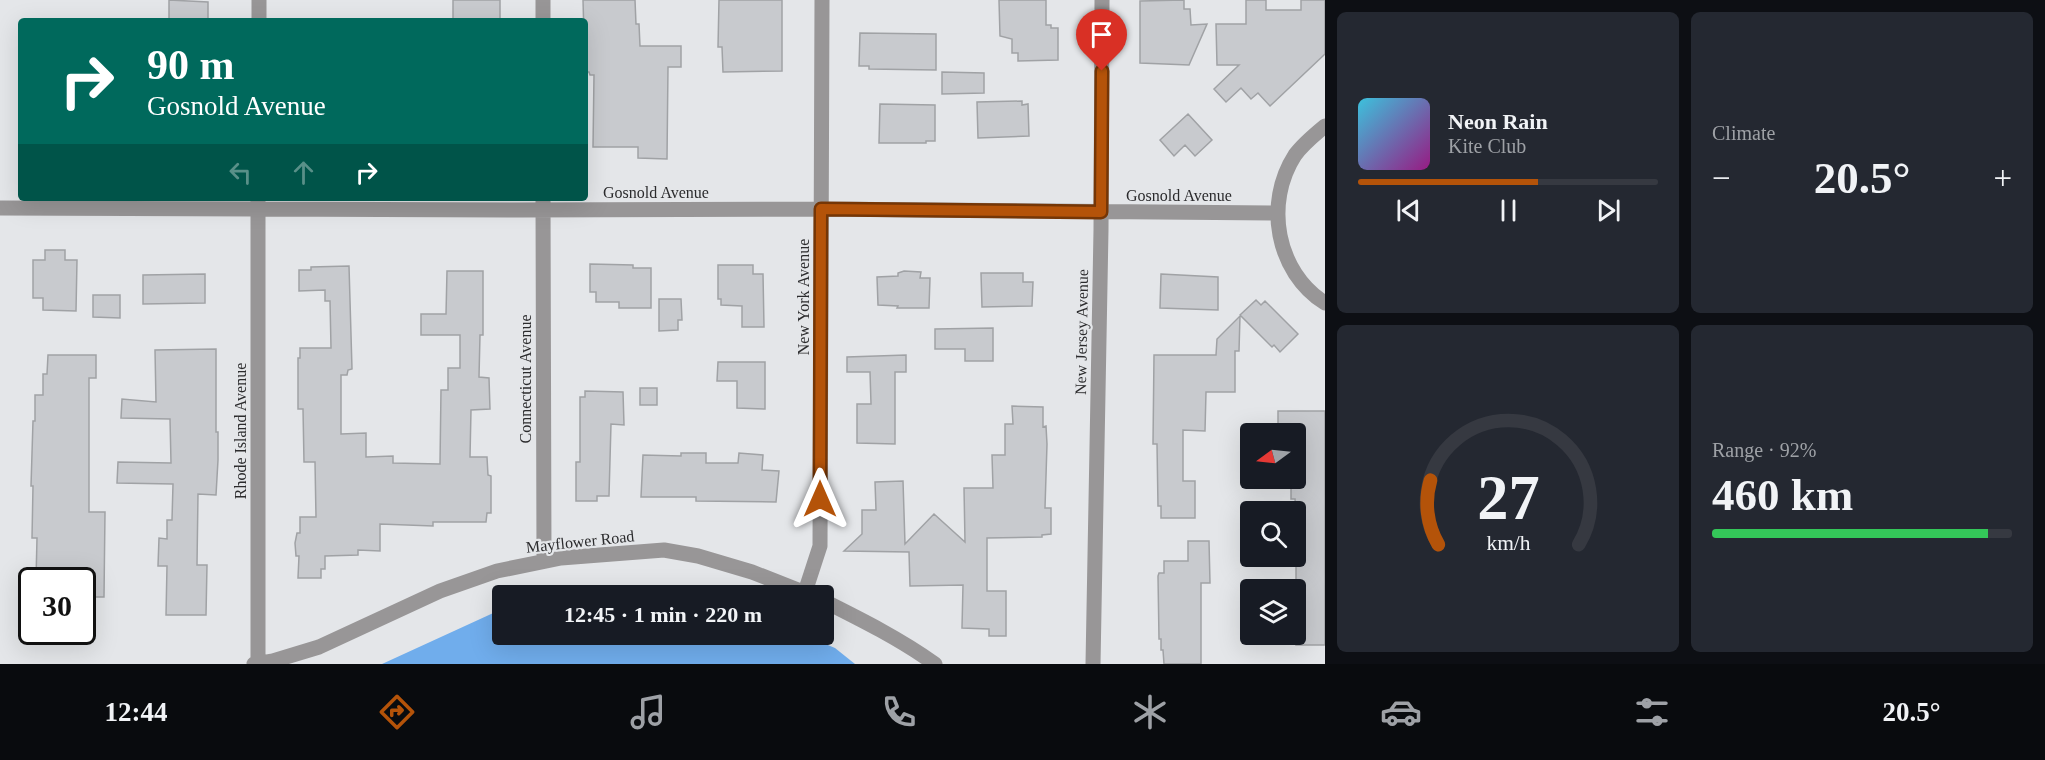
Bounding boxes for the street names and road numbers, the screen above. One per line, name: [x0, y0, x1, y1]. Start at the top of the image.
street label: Gosnold Avenue: [603, 184, 709, 201]
street label: Gosnold Avenue: [1126, 187, 1232, 204]
street label: New York Avenue: [795, 239, 812, 355]
street label: New Jersey Avenue: [1072, 269, 1092, 395]
street label: Connecticut Avenue: [517, 315, 534, 444]
street label: Rhode Island Avenue: [232, 363, 249, 499]
street label: Mayflower Road: [525, 527, 635, 557]

